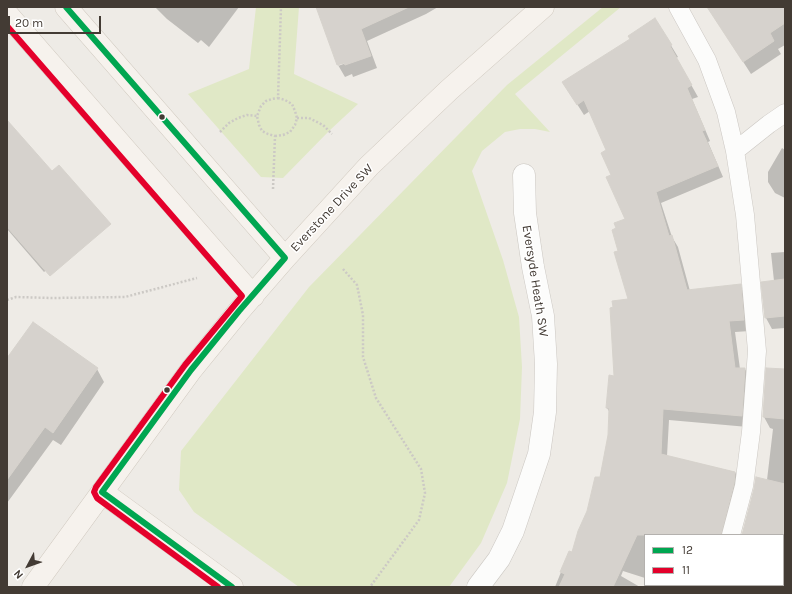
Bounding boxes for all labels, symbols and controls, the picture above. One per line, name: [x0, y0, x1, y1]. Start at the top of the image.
scale bar: [10, 8, 103, 34]
text: 20 m: [15, 16, 43, 30]
unlabelled marker: [157, 112, 167, 122]
street label: Everstone Drive SW: [287, 161, 377, 255]
street label: Eversyde Heath SW: [518, 224, 552, 338]
unlabelled marker: [162, 385, 172, 395]
legend: [644, 534, 784, 586]
text: 12: [682, 543, 693, 557]
north arrow: [8, 546, 48, 586]
text: 11: [682, 563, 690, 577]
text: N: [11, 567, 26, 581]

